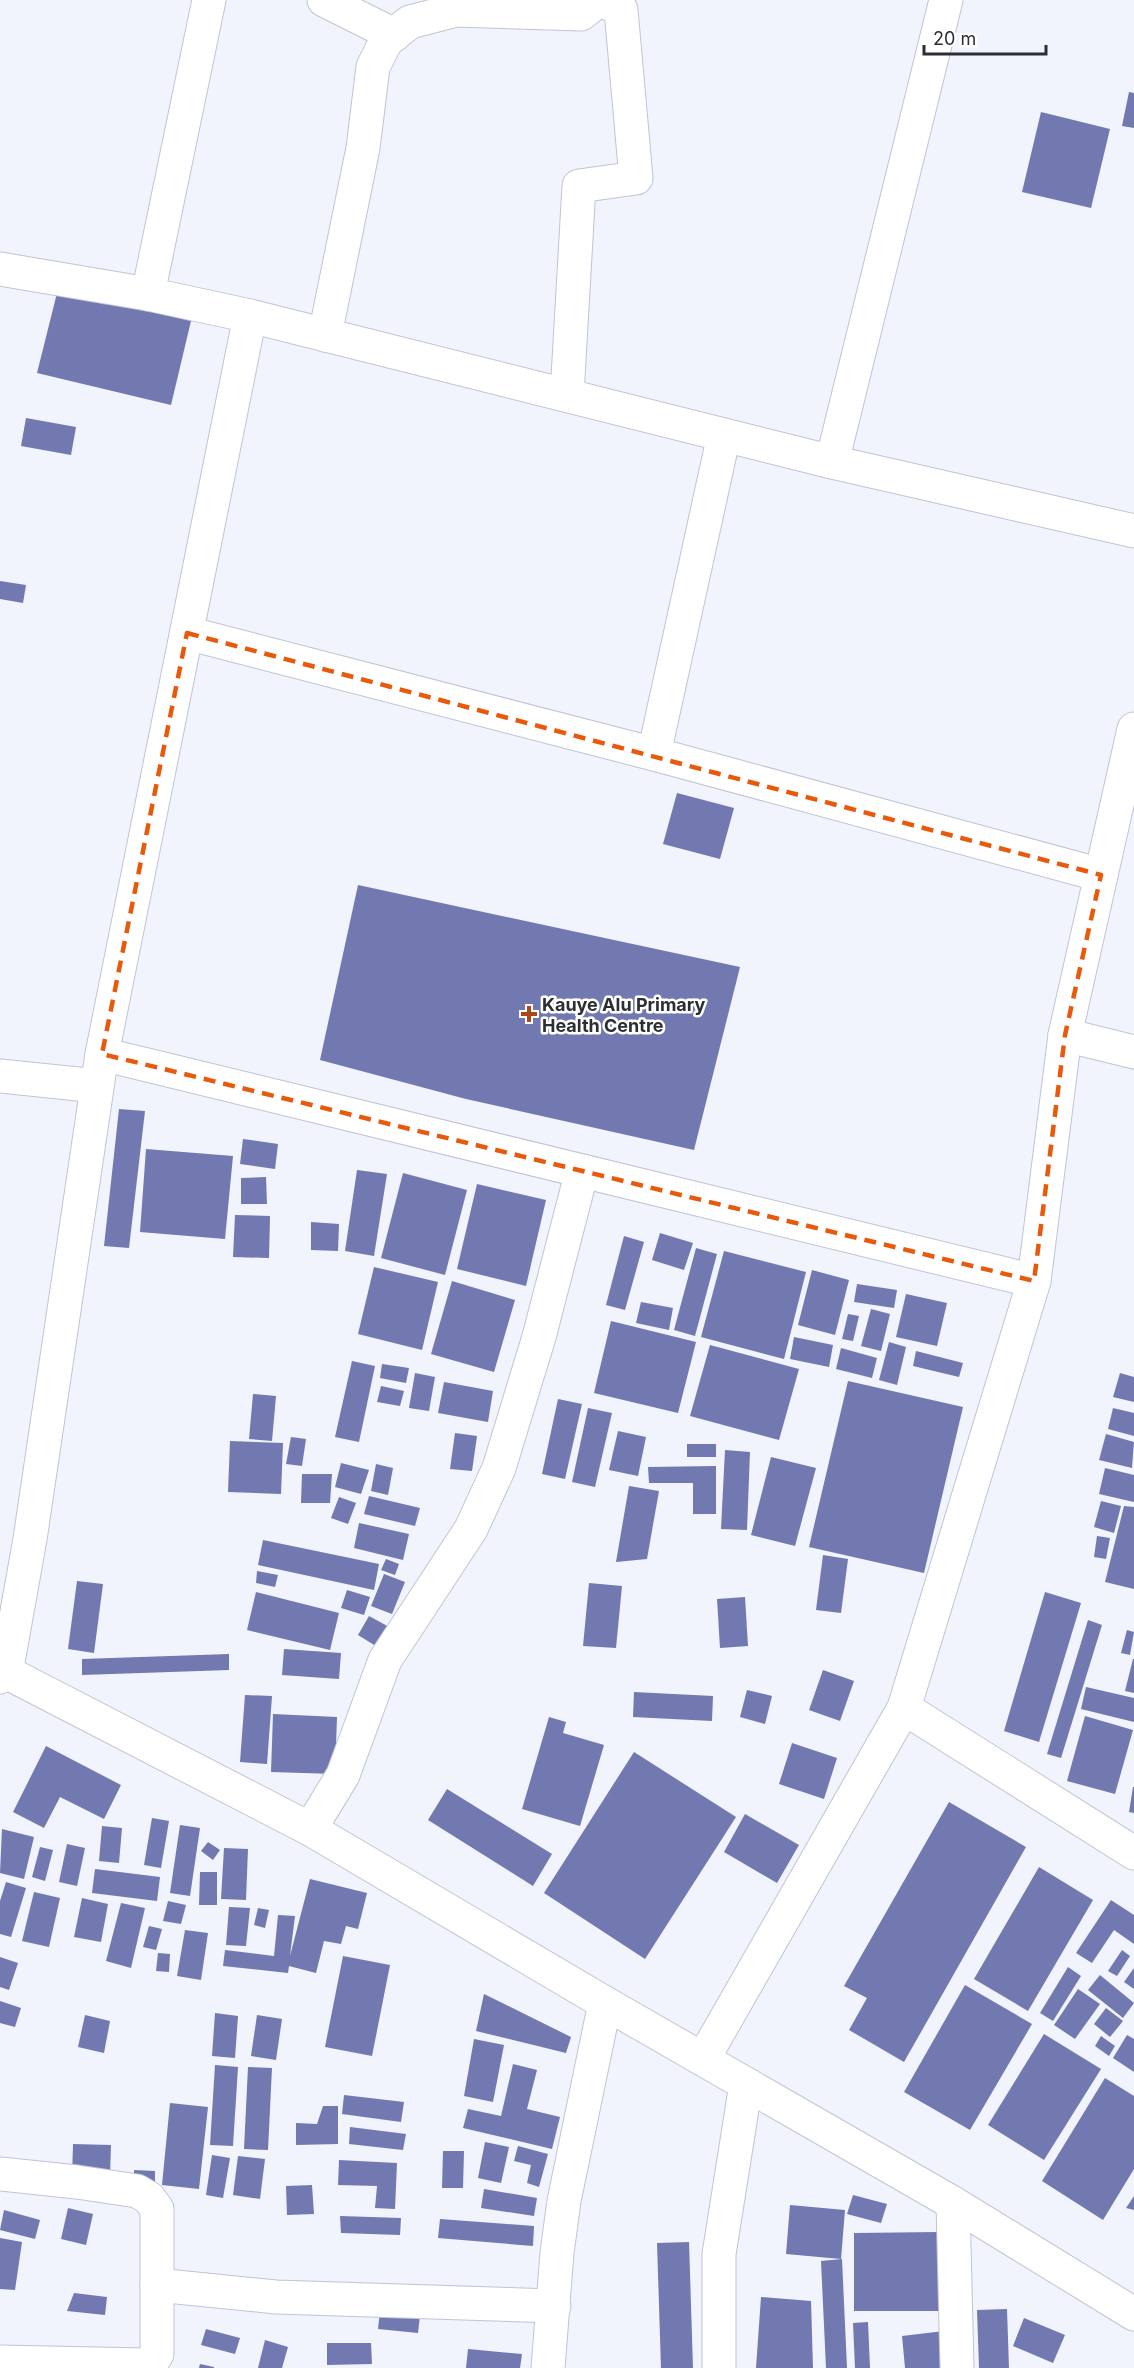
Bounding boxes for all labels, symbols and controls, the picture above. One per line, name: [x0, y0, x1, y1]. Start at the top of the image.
scale bar: [924, 18, 1046, 56]
text: 20 m: [933, 28, 976, 49]
place label: Kauye Alu Primary Health Centre: [542, 994, 705, 1036]
marker: Kauye Alu Primary Health Centre: [520, 1005, 538, 1023]

